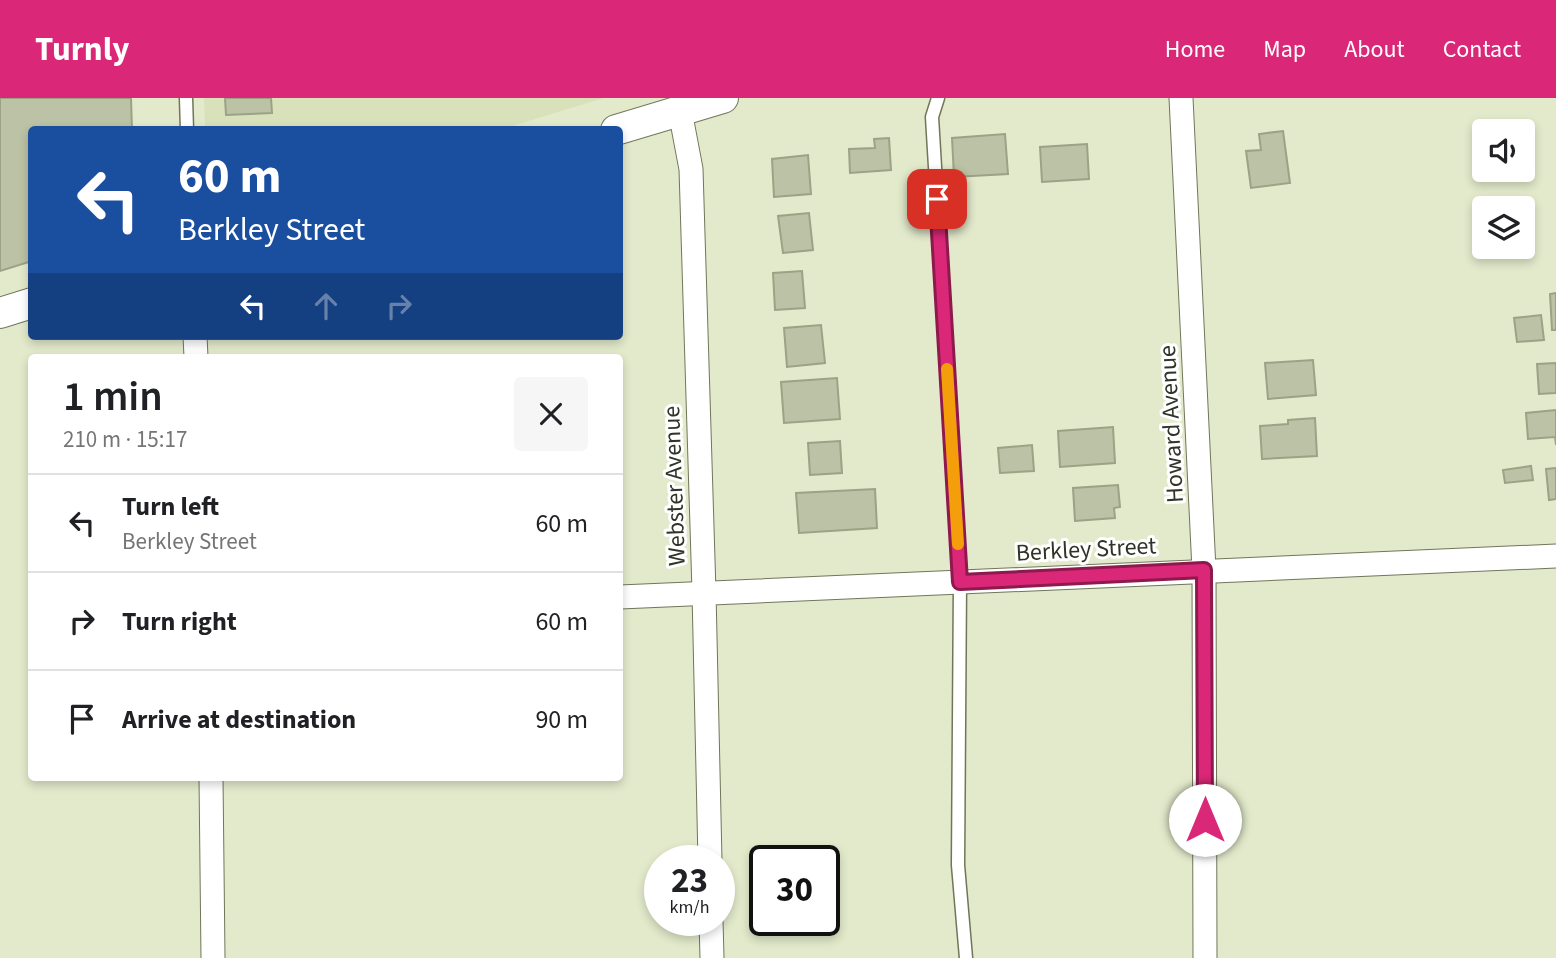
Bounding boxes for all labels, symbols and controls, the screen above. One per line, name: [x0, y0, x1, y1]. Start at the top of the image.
text: Turnly: [35, 26, 129, 73]
text: Home: [1165, 32, 1225, 67]
text: Map: [1263, 32, 1306, 67]
text: About: [1344, 32, 1405, 67]
text: Contact: [1443, 32, 1521, 67]
map controls: [1472, 119, 1535, 259]
button: sound: [1472, 119, 1535, 182]
text: 60 m: [178, 142, 282, 212]
icon: left: [63, 154, 154, 245]
pin: [907, 169, 967, 229]
icon: arrive: [918, 180, 956, 218]
button: layers: [1472, 196, 1535, 259]
text: Berkley Street: [178, 207, 365, 253]
icon: left: [234, 287, 272, 325]
icon: ahead: [307, 287, 345, 325]
icon: right: [380, 287, 418, 325]
street label: Howard Avenue: [1150, 344, 1193, 504]
text: 1 min: [63, 367, 163, 427]
button: close: [514, 377, 588, 451]
street label: Webster Avenue: [654, 405, 695, 567]
text: 210 m · 15:17: [63, 423, 187, 456]
text: Turn left: [122, 488, 219, 525]
icon: left: [63, 504, 101, 542]
text: 60 m: [535, 505, 588, 542]
text: Berkley Street: [122, 525, 257, 558]
street label: Berkley Street: [1015, 528, 1157, 571]
icon: right: [63, 602, 101, 640]
text: Turn right: [122, 603, 237, 640]
text: 60 m: [535, 603, 588, 640]
icon: arrive: [63, 700, 101, 738]
text: Arrive at destination: [122, 701, 356, 738]
text: 90 m: [535, 701, 588, 738]
position arrow: [1168, 783, 1242, 857]
speed limit sign: 30: [749, 845, 840, 936]
text: 23: [671, 856, 708, 906]
text: km/h: [670, 895, 709, 920]

